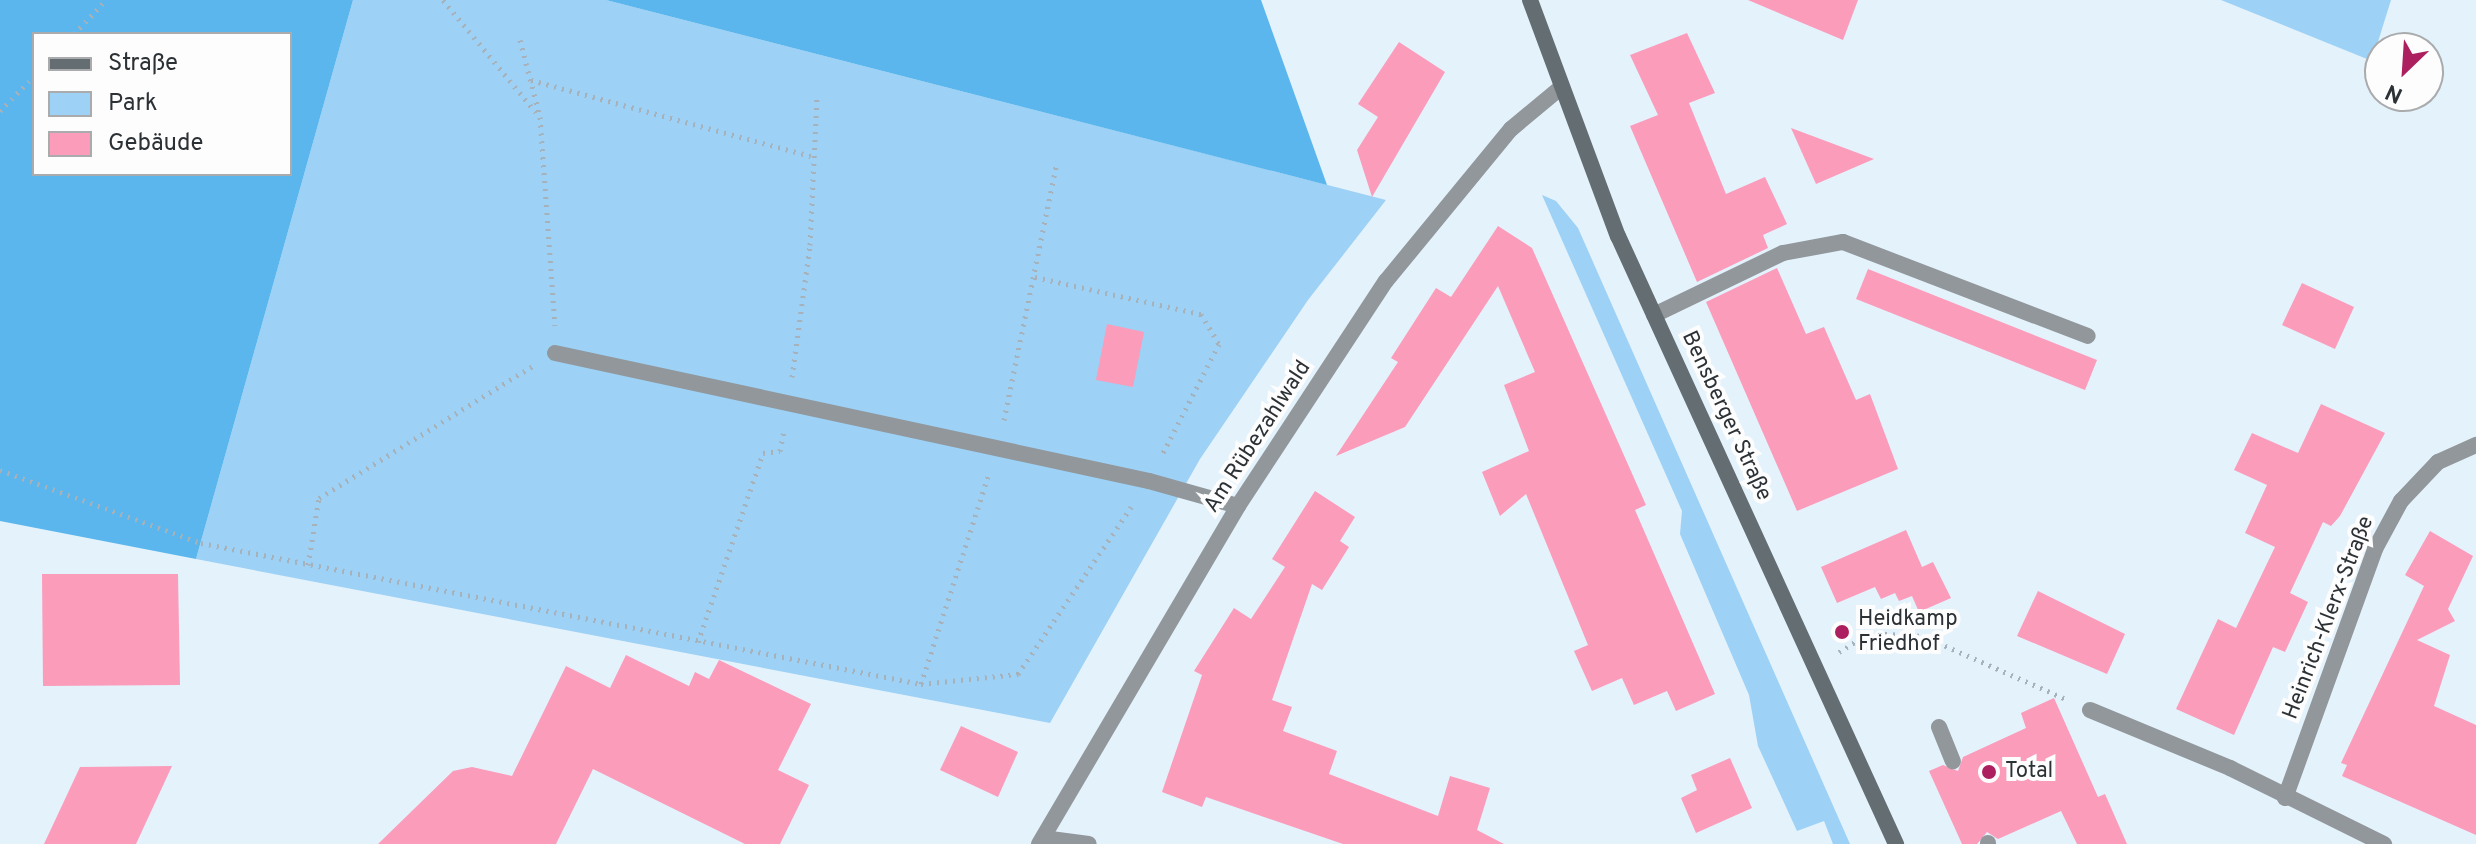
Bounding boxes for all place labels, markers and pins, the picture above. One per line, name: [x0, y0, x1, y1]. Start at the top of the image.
place label: Heidkamp Friedhof: [1858, 606, 1958, 658]
marker: Heidkamp Friedhof: [1833, 623, 1851, 641]
place label: Total: [2005, 759, 2053, 785]
marker: Total: [1980, 763, 1998, 781]

